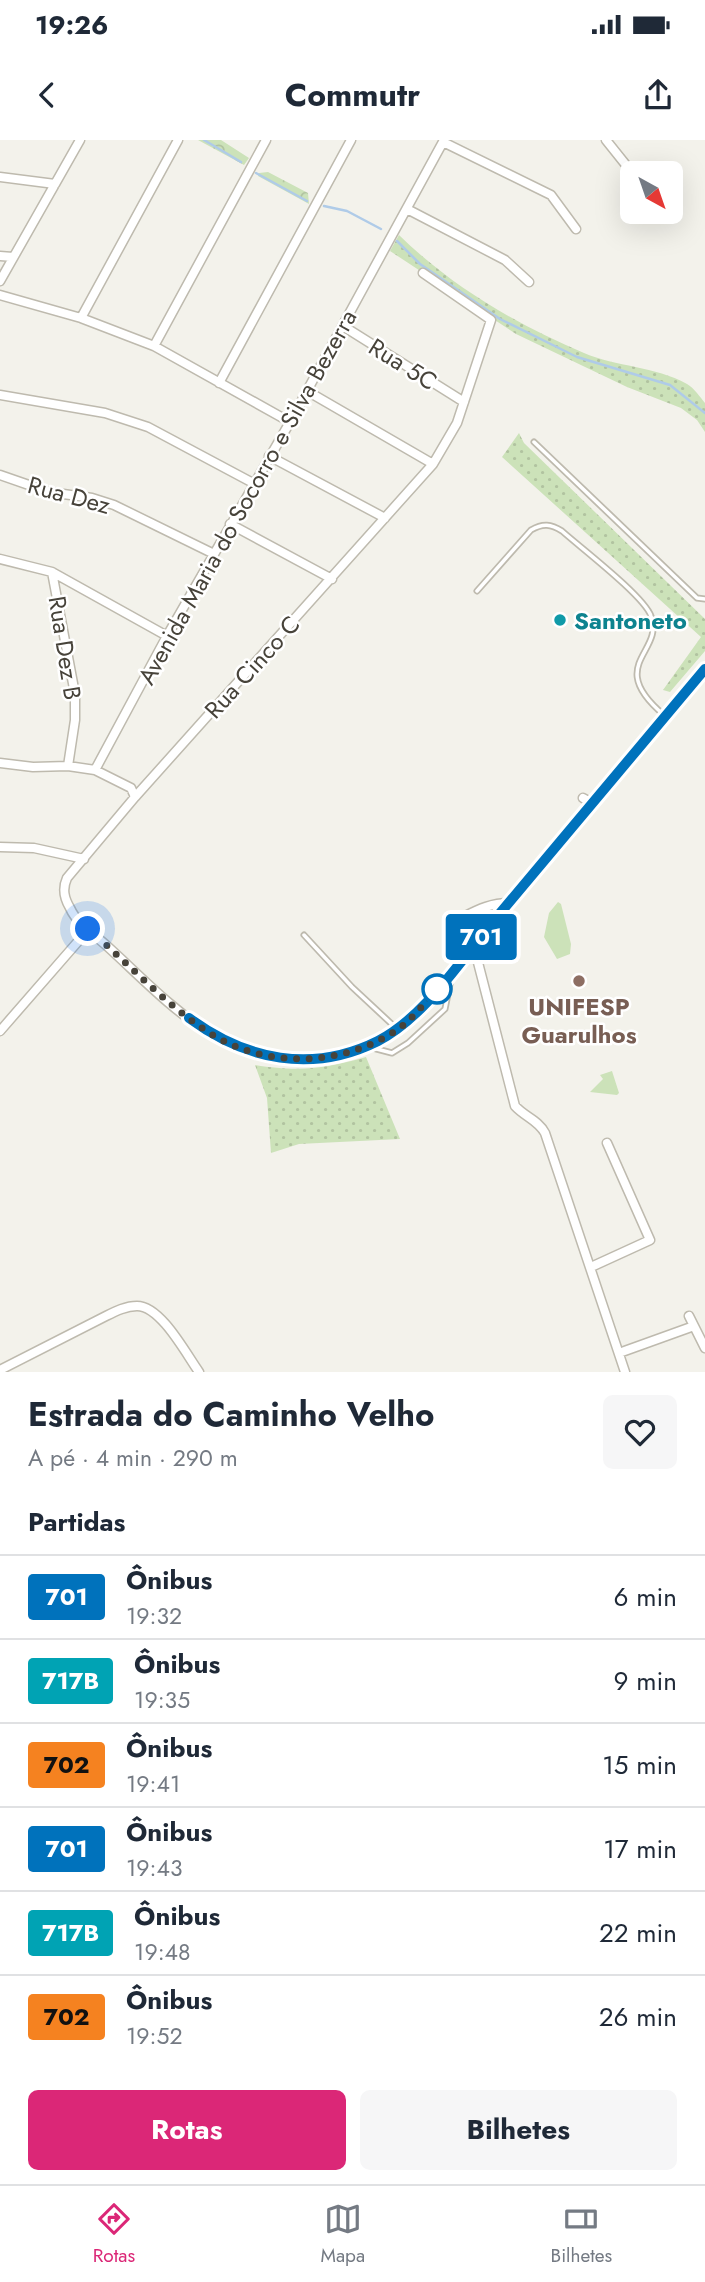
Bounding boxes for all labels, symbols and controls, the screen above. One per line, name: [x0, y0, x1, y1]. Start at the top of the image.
text: 19:26: [35, 6, 108, 44]
text: Commutr: [285, 72, 420, 118]
icon: back: [28, 76, 66, 114]
icon: share: [639, 76, 677, 114]
north arrow: [620, 161, 682, 224]
map controls: [620, 161, 683, 224]
street label: Avenida Maria do Socorro e Silva Bezerra: [129, 303, 365, 691]
street label: Rua 5C: [362, 329, 444, 399]
street label: Rua Dez: [24, 467, 114, 523]
street label: Rua Dez B: [40, 594, 90, 702]
place label: Santoneto: [574, 603, 687, 638]
street label: Rua Cinco C: [196, 608, 308, 726]
marker: Santoneto: [552, 612, 568, 628]
your location: [70, 911, 105, 946]
line badge: 701: [441, 914, 521, 960]
text: 701: [460, 919, 502, 954]
marker: UNIFESP Guarulhos: [571, 973, 587, 989]
unlabelled marker: [422, 974, 452, 1004]
place label: UNIFESP Guarulhos: [521, 989, 637, 1052]
text: Estrada do Caminho Velho: [28, 1391, 434, 1438]
button: heart: [603, 1395, 677, 1469]
text: A pé · 4 min · 290 m: [28, 1441, 238, 1475]
text: Partidas: [28, 1503, 125, 1541]
text: Ônibus: [126, 1561, 212, 1599]
text: 6 min: [614, 1578, 677, 1616]
text: 701: [45, 1579, 88, 1614]
text: 19:32: [126, 1599, 182, 1633]
text: Ônibus: [134, 1645, 220, 1683]
text: 9 min: [614, 1662, 677, 1700]
text: 717B: [42, 1663, 99, 1698]
text: 19:35: [134, 1683, 190, 1717]
text: Ônibus: [126, 1729, 212, 1767]
text: 15 min: [602, 1746, 677, 1784]
text: 702: [43, 1747, 90, 1782]
text: 19:41: [126, 1767, 180, 1801]
text: Ônibus: [126, 1813, 212, 1851]
text: 17 min: [603, 1830, 677, 1868]
text: 701: [45, 1831, 88, 1866]
text: 19:43: [126, 1851, 182, 1885]
text: Ônibus: [134, 1897, 220, 1935]
text: 22 min: [599, 1914, 677, 1952]
text: 717B: [42, 1915, 99, 1950]
text: 19:48: [134, 1935, 191, 1969]
text: Ônibus: [126, 1981, 212, 2019]
text: 26 min: [599, 1998, 677, 2036]
text: 702: [43, 1999, 90, 2034]
text: 19:52: [126, 2019, 183, 2053]
button: Rotas: [28, 2090, 346, 2170]
button: Bilhetes: [360, 2090, 677, 2170]
tab: Rotas: [93, 2200, 135, 2269]
tab: Mapa: [321, 2200, 365, 2269]
tab: Bilhetes: [551, 2200, 612, 2269]

